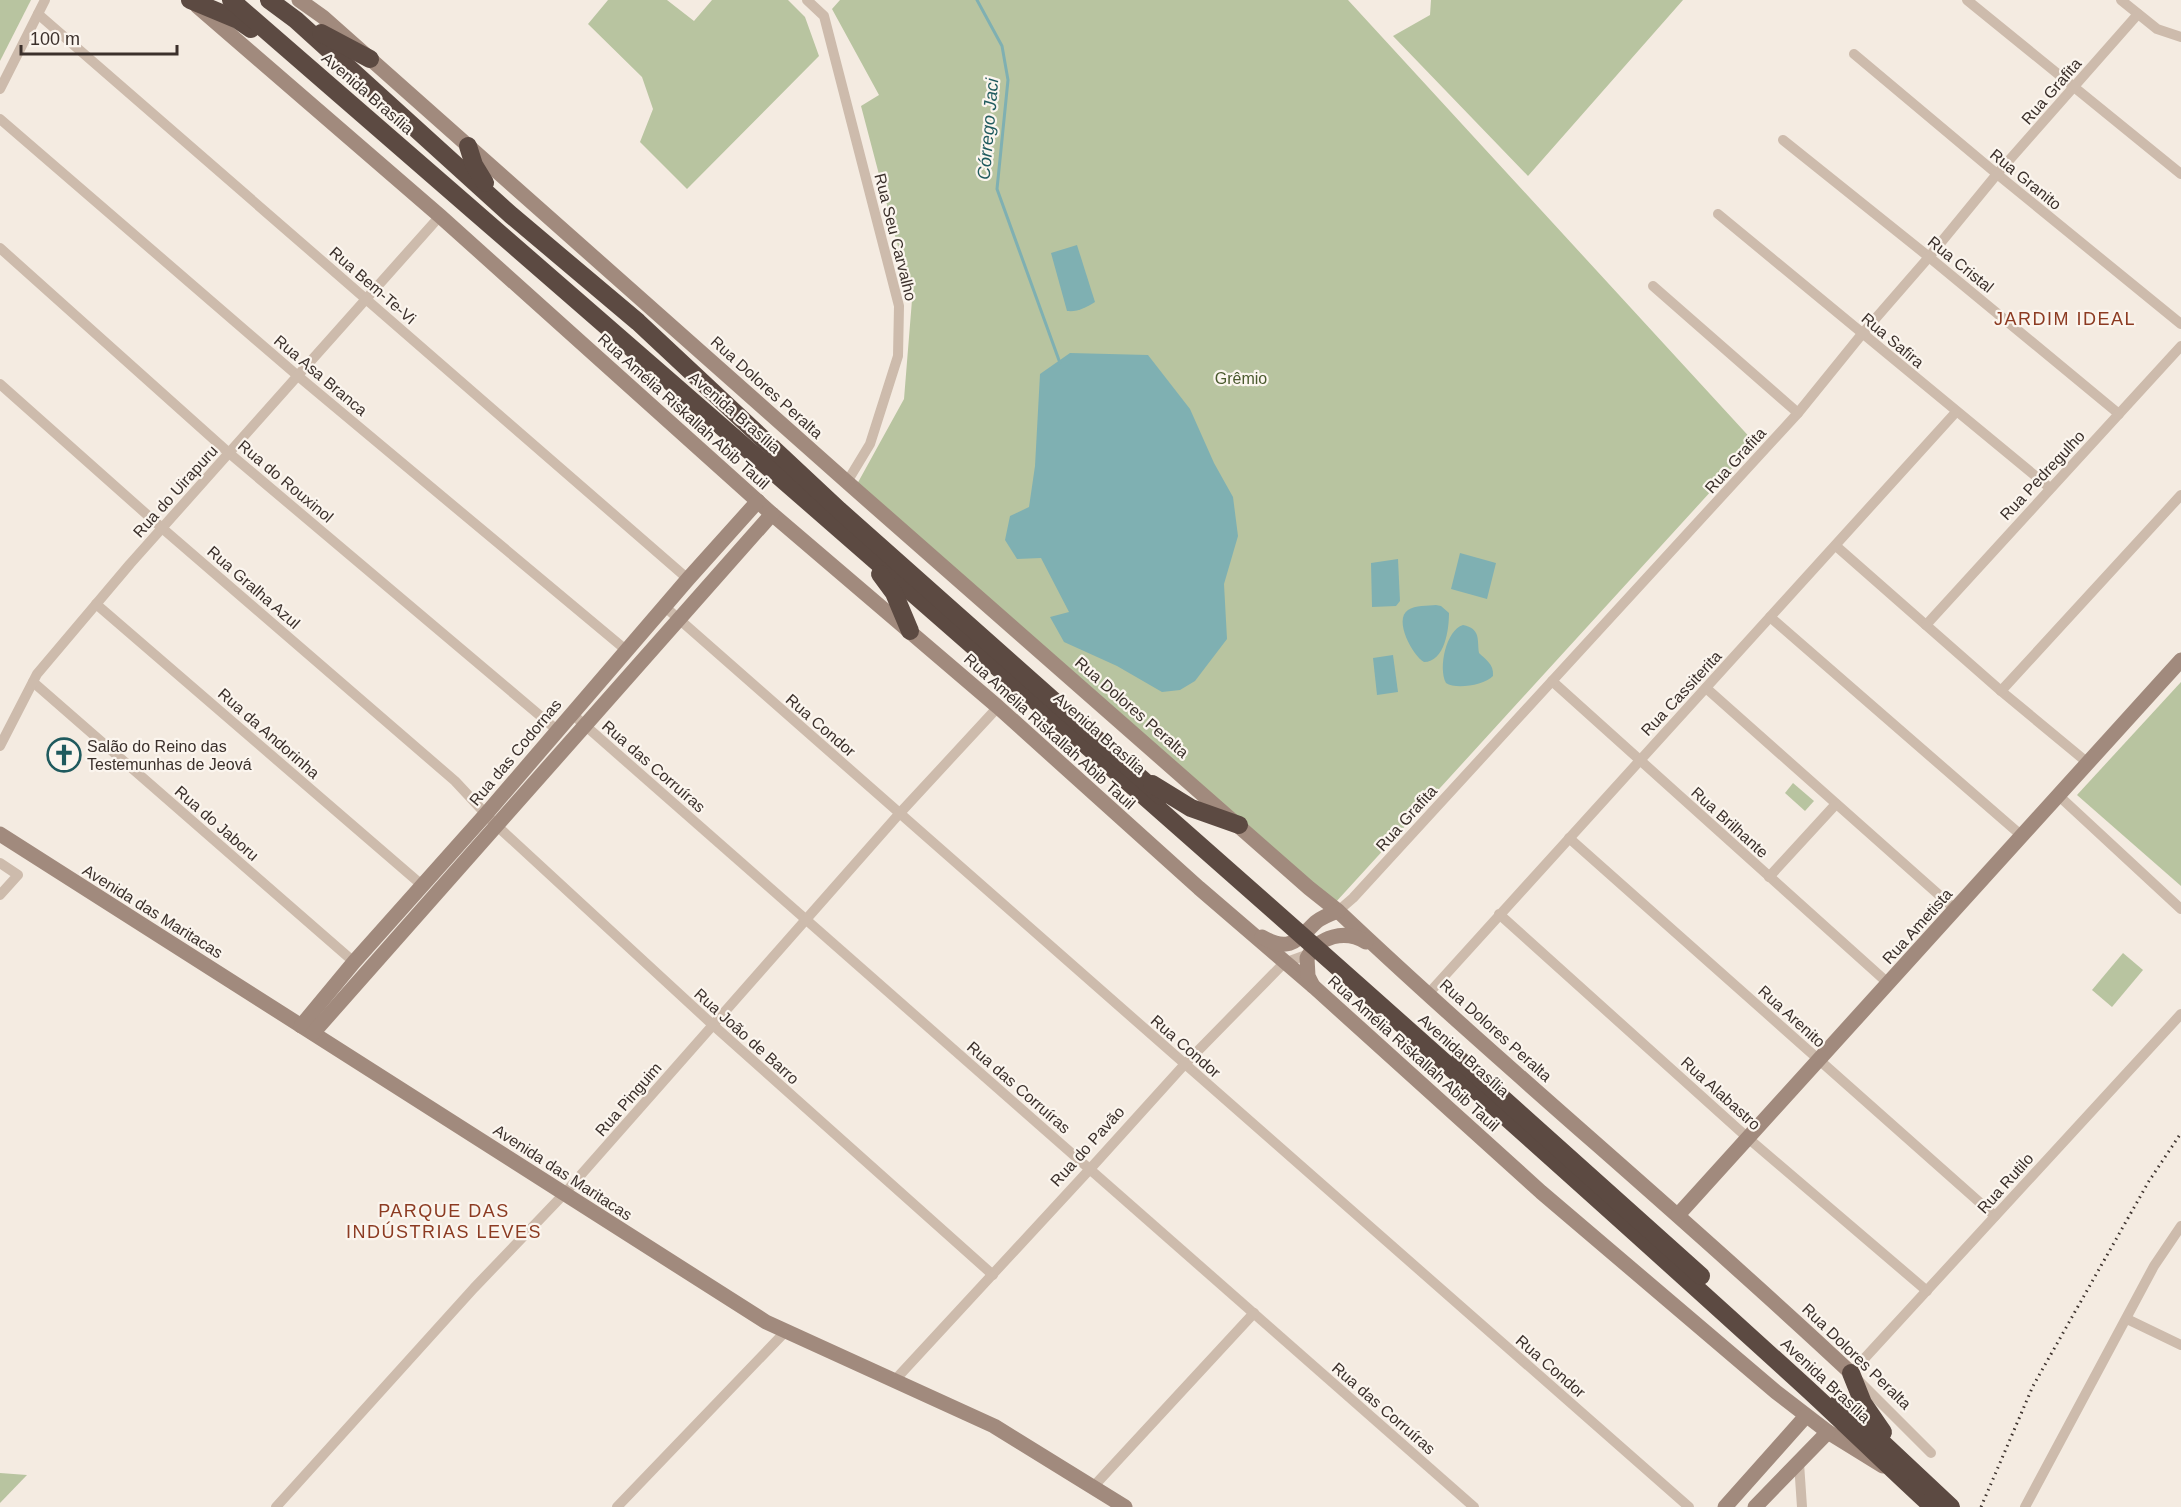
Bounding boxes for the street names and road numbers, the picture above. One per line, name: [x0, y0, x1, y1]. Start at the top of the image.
street label: Avenida Brasília: [319, 49, 417, 138]
street label: Rua Grafita: [2018, 55, 2085, 128]
street label: Rua Granito: [1987, 146, 2065, 213]
street label: Rua Seu Carvalho: [871, 172, 920, 303]
street label: Rua Cristal: [1925, 233, 1997, 296]
street label: Rua Bem-Te-Vi: [326, 243, 419, 327]
street label: Rua Safira: [1858, 310, 1927, 371]
street label: Rua Amélia Riskallah Abib Tauil: [595, 330, 773, 493]
street label: Rua Asa Branca: [271, 332, 371, 419]
street label: Rua Dolores Peralta: [707, 333, 826, 442]
street label: Avenida Brasília: [686, 368, 784, 457]
street label: Rua Grafita: [1702, 424, 1769, 496]
street label: Rua Pedregulho: [1997, 427, 2088, 523]
street label: Rua do Rouxinol: [235, 437, 336, 526]
street label: Rua do Uirapuru: [130, 442, 221, 541]
street label: Rua Gralha Azul: [204, 543, 303, 632]
street label: Rua Cassiterita: [1638, 647, 1725, 739]
street label: Rua Amélia Riskallah Abib Tauil: [961, 650, 1139, 813]
street label: Rua Dolores Peralta: [1072, 654, 1192, 761]
street label: Rua da Andorinha: [215, 685, 323, 782]
street label: Avenida Brasília: [1051, 689, 1149, 778]
street label: Rua Condor: [783, 691, 859, 761]
street label: Rua das Codornas: [466, 696, 565, 809]
street label: Rua das Corruíras: [599, 717, 709, 816]
street label: Rua Grafita: [1373, 782, 1440, 854]
street label: Rua do Jaboru: [171, 783, 262, 864]
street label: Rua Brilhante: [1688, 784, 1771, 861]
street label: Avenida das Maritacas: [80, 861, 226, 961]
street label: Rua Ametista: [1879, 885, 1956, 967]
street label: Rua Amélia Riskallah Abib Tauil: [1325, 972, 1503, 1135]
street label: Rua Dolores Peralta: [1436, 976, 1555, 1085]
street label: Rua Arenito: [1755, 982, 1828, 1051]
street label: Rua João de Barro: [691, 985, 802, 1088]
street label: Avenida Brasília: [1415, 1010, 1512, 1100]
street label: Rua Condor: [1148, 1012, 1224, 1082]
street label: Rua das Corruíras: [964, 1038, 1074, 1137]
street label: Rua Alabastro: [1678, 1053, 1764, 1133]
street label: Rua Pinguim: [592, 1059, 665, 1139]
street label: Rua do Pavão: [1047, 1103, 1128, 1190]
street label: Avenida das Maritacas: [490, 1121, 635, 1224]
street label: Rua Rutilo: [1974, 1150, 2037, 1217]
street label: Rua Dolores Peralta: [1799, 1300, 1914, 1413]
street label: Rua Condor: [1513, 1332, 1589, 1402]
street label: Avenida Brasília: [1778, 1335, 1874, 1426]
street label: Rua das Corruíras: [1329, 1359, 1439, 1458]

